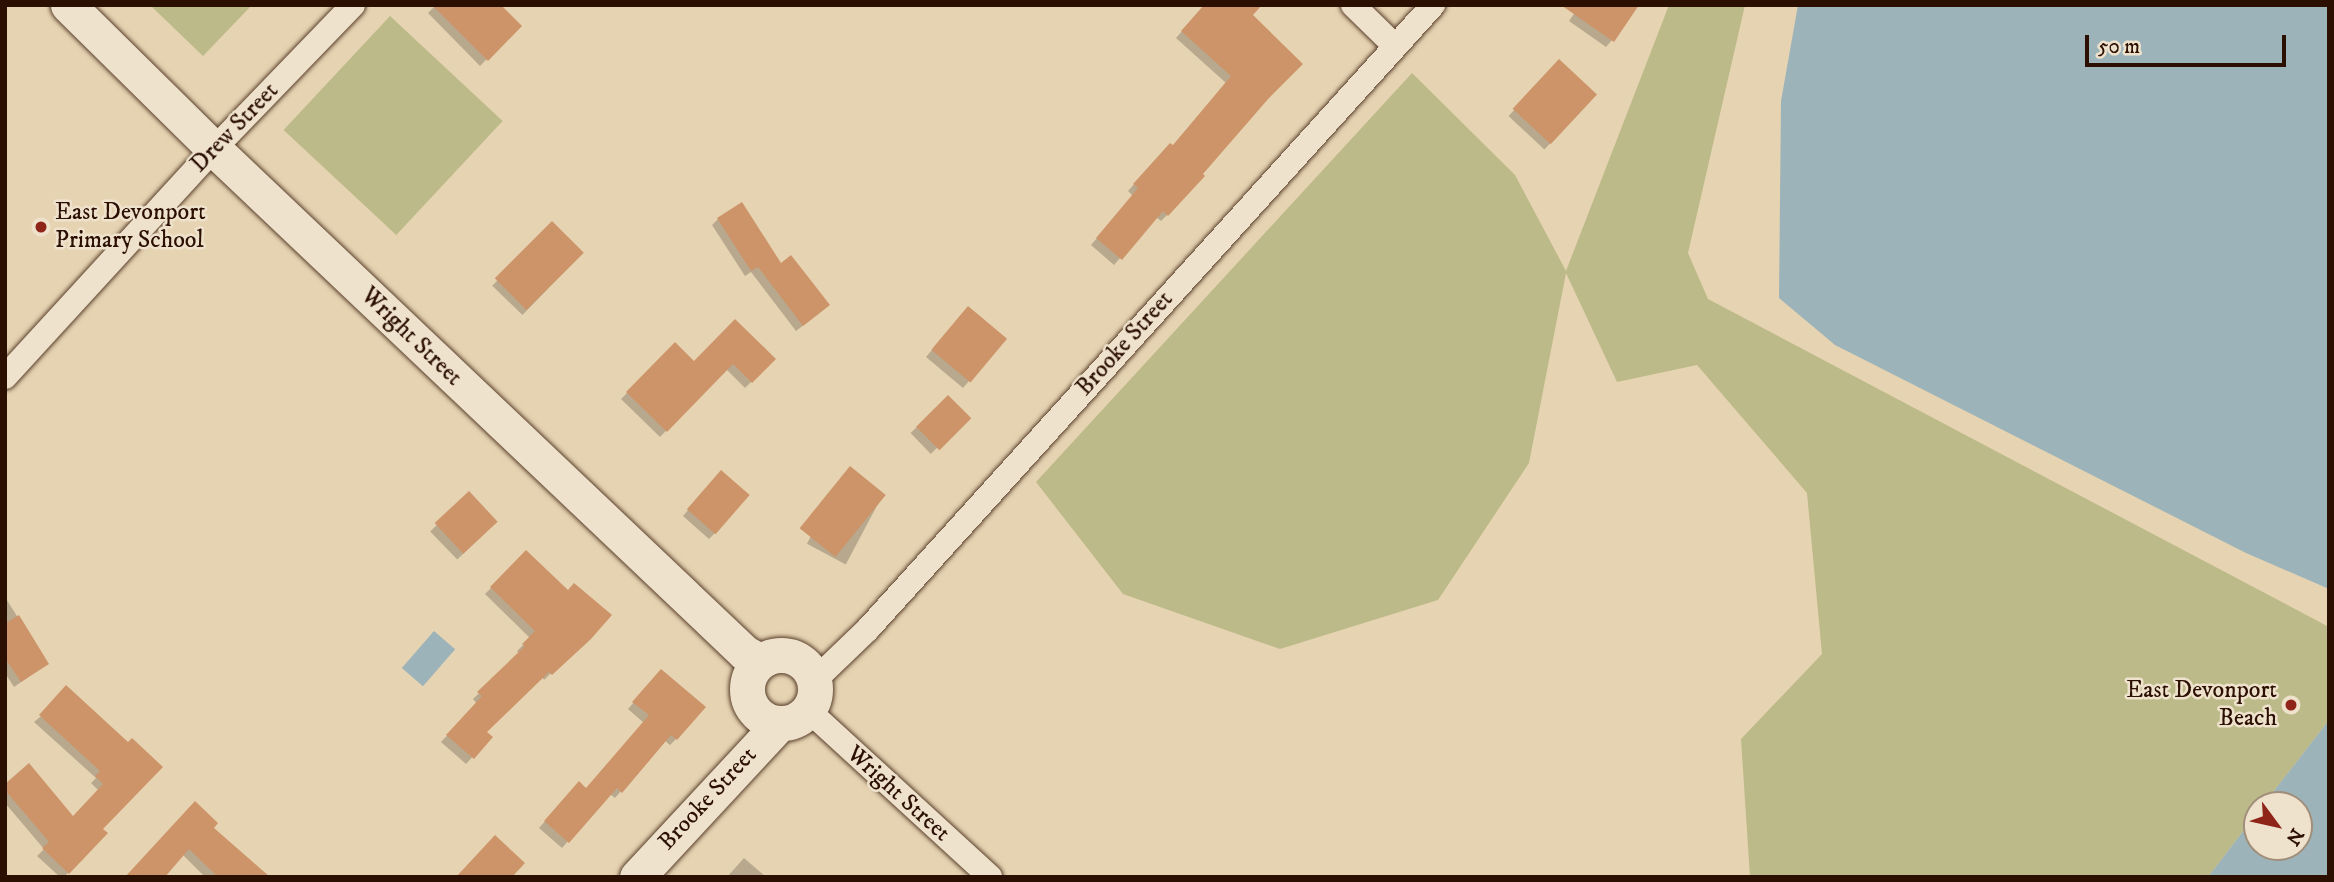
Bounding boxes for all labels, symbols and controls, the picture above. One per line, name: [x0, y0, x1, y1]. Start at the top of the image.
scale bar: [2089, 21, 2290, 65]
text: 50 m: [2098, 34, 2140, 60]
street label: Drew Street: [185, 77, 285, 179]
place label: East Devonport Primary School: [55, 199, 206, 255]
marker: East Devonport Primary School: [33, 219, 49, 235]
street label: Wright Street: [354, 282, 468, 392]
street label: Brooke Street: [1071, 286, 1179, 402]
place label: East Devonport Beach: [2126, 677, 2277, 733]
marker: East Devonport Beach: [2283, 697, 2299, 713]
street label: Wright Street: [840, 740, 956, 848]
street label: Brooke Street: [653, 741, 763, 857]
north arrow: [2243, 791, 2313, 861]
text: N: [2280, 824, 2308, 849]

